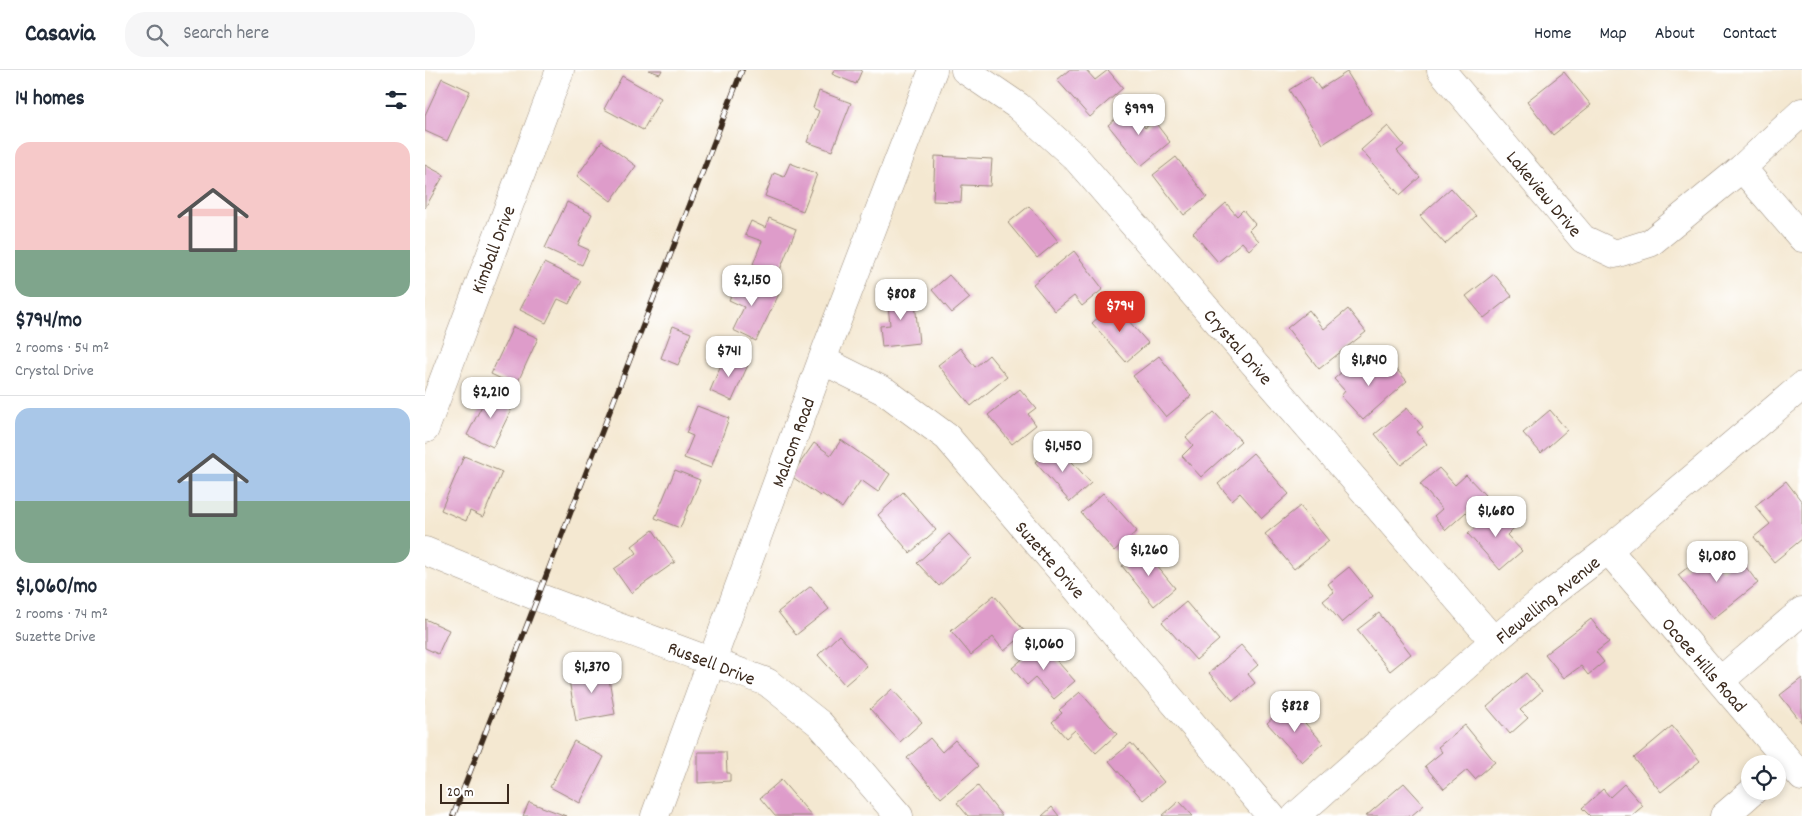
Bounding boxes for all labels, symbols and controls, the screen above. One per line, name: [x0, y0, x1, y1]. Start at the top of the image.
search box: [125, 12, 475, 57]
text: Casavia: [25, 18, 95, 52]
icon: search: [143, 21, 171, 49]
text: Search here: [183, 21, 269, 48]
text: Home: [1534, 22, 1571, 47]
text: Map: [1599, 22, 1627, 47]
text: About: [1655, 22, 1695, 47]
text: Contact: [1723, 22, 1777, 47]
text: 14 homes: [15, 85, 85, 115]
icon: filters: [382, 86, 410, 114]
pin: $999: [1109, 93, 1169, 136]
text: $999: [1124, 98, 1154, 121]
street label: Lakeview Drive: [1498, 146, 1587, 244]
icon: home: [168, 175, 258, 265]
street label: Kimball Drive: [466, 202, 524, 298]
pin: $2,150: [711, 264, 793, 307]
text: $2,150: [733, 269, 771, 292]
pin: $808: [871, 278, 931, 321]
text: $808: [886, 283, 916, 306]
pin: $794: [1090, 290, 1150, 333]
text: $794: [1106, 295, 1134, 318]
street label: Crystal Drive: [1195, 304, 1277, 392]
text: $794/mo: [15, 307, 82, 337]
pin: $741: [699, 336, 759, 378]
text: 2 rooms · 54 m²: [15, 337, 109, 360]
text: $741: [717, 340, 741, 363]
pin: $1,840: [1328, 344, 1410, 387]
text: $1,840: [1351, 349, 1387, 372]
text: Crystal Drive: [15, 360, 94, 383]
pin: $2,210: [450, 376, 532, 419]
text: $2,210: [472, 381, 510, 404]
street label: Malcom Road: [767, 395, 824, 492]
pin: $1,450: [1022, 430, 1104, 473]
text: $1,450: [1044, 435, 1082, 458]
icon: home: [168, 440, 258, 530]
pin: $1,680: [1455, 496, 1537, 538]
text: $1,680: [1477, 500, 1515, 523]
street label: Suzette Drive: [1007, 516, 1090, 606]
pin: $1,260: [1108, 534, 1190, 577]
text: $1,260: [1130, 539, 1168, 562]
pin: $1,080: [1676, 540, 1758, 583]
text: $1,080: [1698, 545, 1736, 568]
street label: Flewelling Avenue: [1491, 551, 1607, 652]
text: $1,060/mo: [15, 573, 97, 603]
text: 2 rooms · 74 m²: [15, 603, 108, 626]
street label: Ocoee Hills Road: [1653, 613, 1751, 720]
text: Suzette Drive: [15, 626, 95, 649]
pin: $1,060: [1003, 628, 1085, 671]
text: $1,060: [1024, 633, 1064, 656]
street label: Russell Drive: [663, 636, 758, 694]
pin: $1,370: [551, 652, 633, 694]
text: $1,370: [574, 656, 610, 679]
pin: $828: [1265, 690, 1325, 733]
text: $828: [1281, 695, 1309, 718]
map controls: [1741, 755, 1786, 800]
button: locate: [1741, 755, 1786, 800]
scale bar: [440, 781, 509, 804]
text: 20 m: [447, 783, 474, 803]

